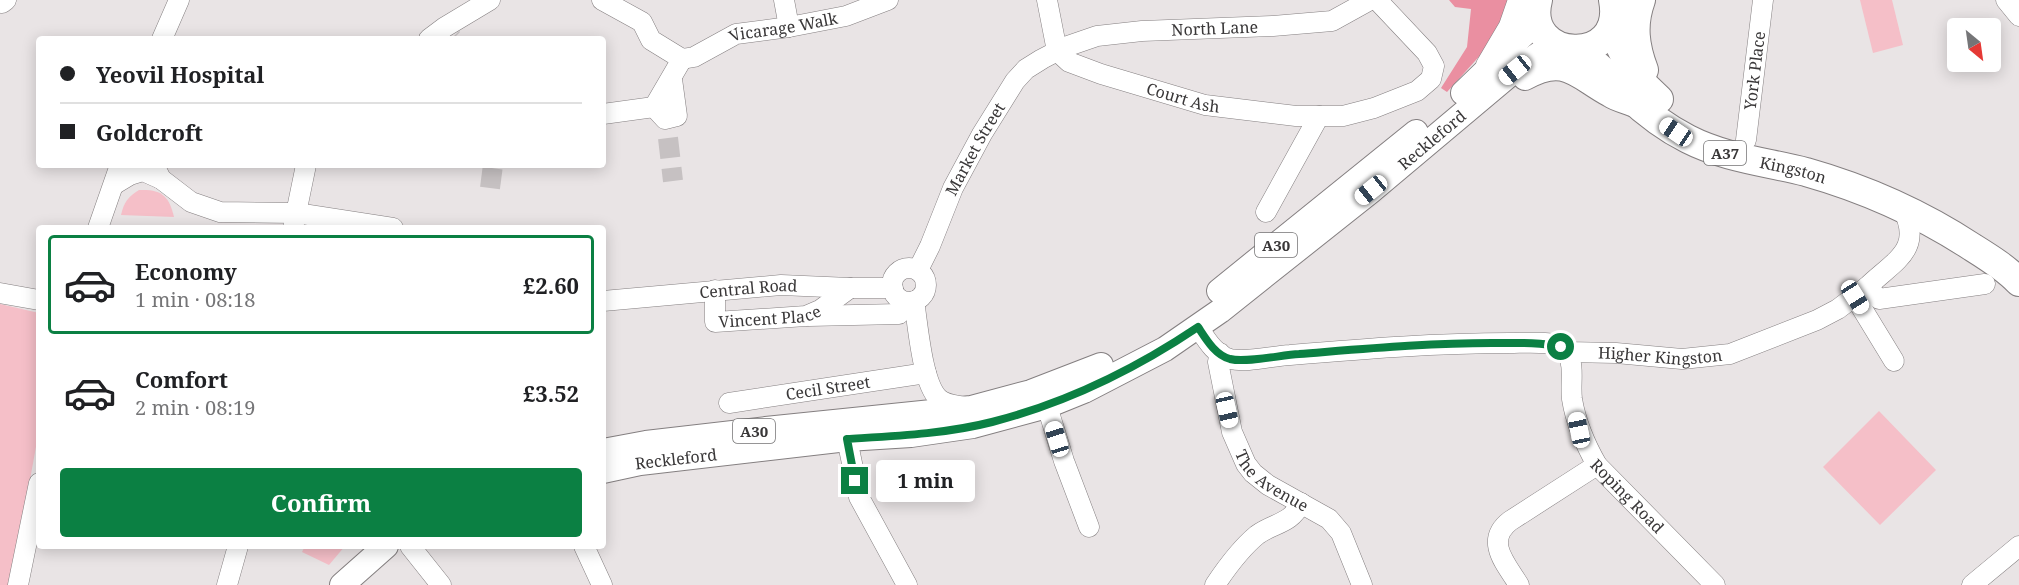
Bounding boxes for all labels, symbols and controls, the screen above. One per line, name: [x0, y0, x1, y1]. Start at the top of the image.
street label: Vicarage Walk: [725, 7, 840, 47]
street label: North Lane: [1171, 16, 1259, 41]
north arrow: [1947, 18, 2001, 72]
map controls: [1947, 18, 2001, 72]
street label: York Place: [1739, 30, 1770, 112]
car: [1495, 52, 1535, 88]
text: Yeovil Hospital: [96, 59, 264, 89]
street label: Court Ash: [1144, 77, 1221, 118]
street label: Market Street: [940, 98, 1010, 199]
street label: Reckleford: [1393, 105, 1471, 175]
car: [1656, 114, 1696, 150]
text: Goldcroft: [96, 117, 203, 147]
road number: A37: [1704, 141, 1746, 165]
street label: Kingston: [1758, 151, 1829, 188]
car: [1351, 172, 1391, 208]
road number: A30: [1255, 233, 1297, 257]
text: Economy: [135, 256, 237, 286]
icon: car: [63, 258, 117, 312]
text: £2.60: [523, 270, 579, 300]
street label: Central Road: [698, 274, 798, 303]
car: [1838, 277, 1872, 317]
text: 1 min · 08:18: [135, 286, 255, 313]
street label: Vincent Place: [718, 300, 824, 333]
route start: [1547, 333, 1574, 360]
street label: Higher Kingston: [1598, 342, 1723, 370]
text: Comfort: [135, 364, 228, 394]
icon: car: [63, 366, 117, 420]
street label: Cecil Street: [784, 371, 872, 405]
text: £3.52: [523, 378, 579, 408]
car: [1214, 390, 1240, 430]
text: 2 min · 08:19: [135, 394, 255, 421]
car: [1566, 411, 1592, 449]
road number: A30: [733, 419, 775, 443]
car: [1043, 419, 1071, 459]
street label: Reckleford: [634, 443, 718, 475]
street label: The Avenue: [1230, 446, 1313, 516]
street label: Roping Road: [1586, 454, 1669, 538]
callout: 1 min: [876, 460, 975, 502]
route end: [841, 467, 868, 494]
text: 1 min: [897, 467, 954, 494]
button: Confirm: [60, 468, 582, 537]

